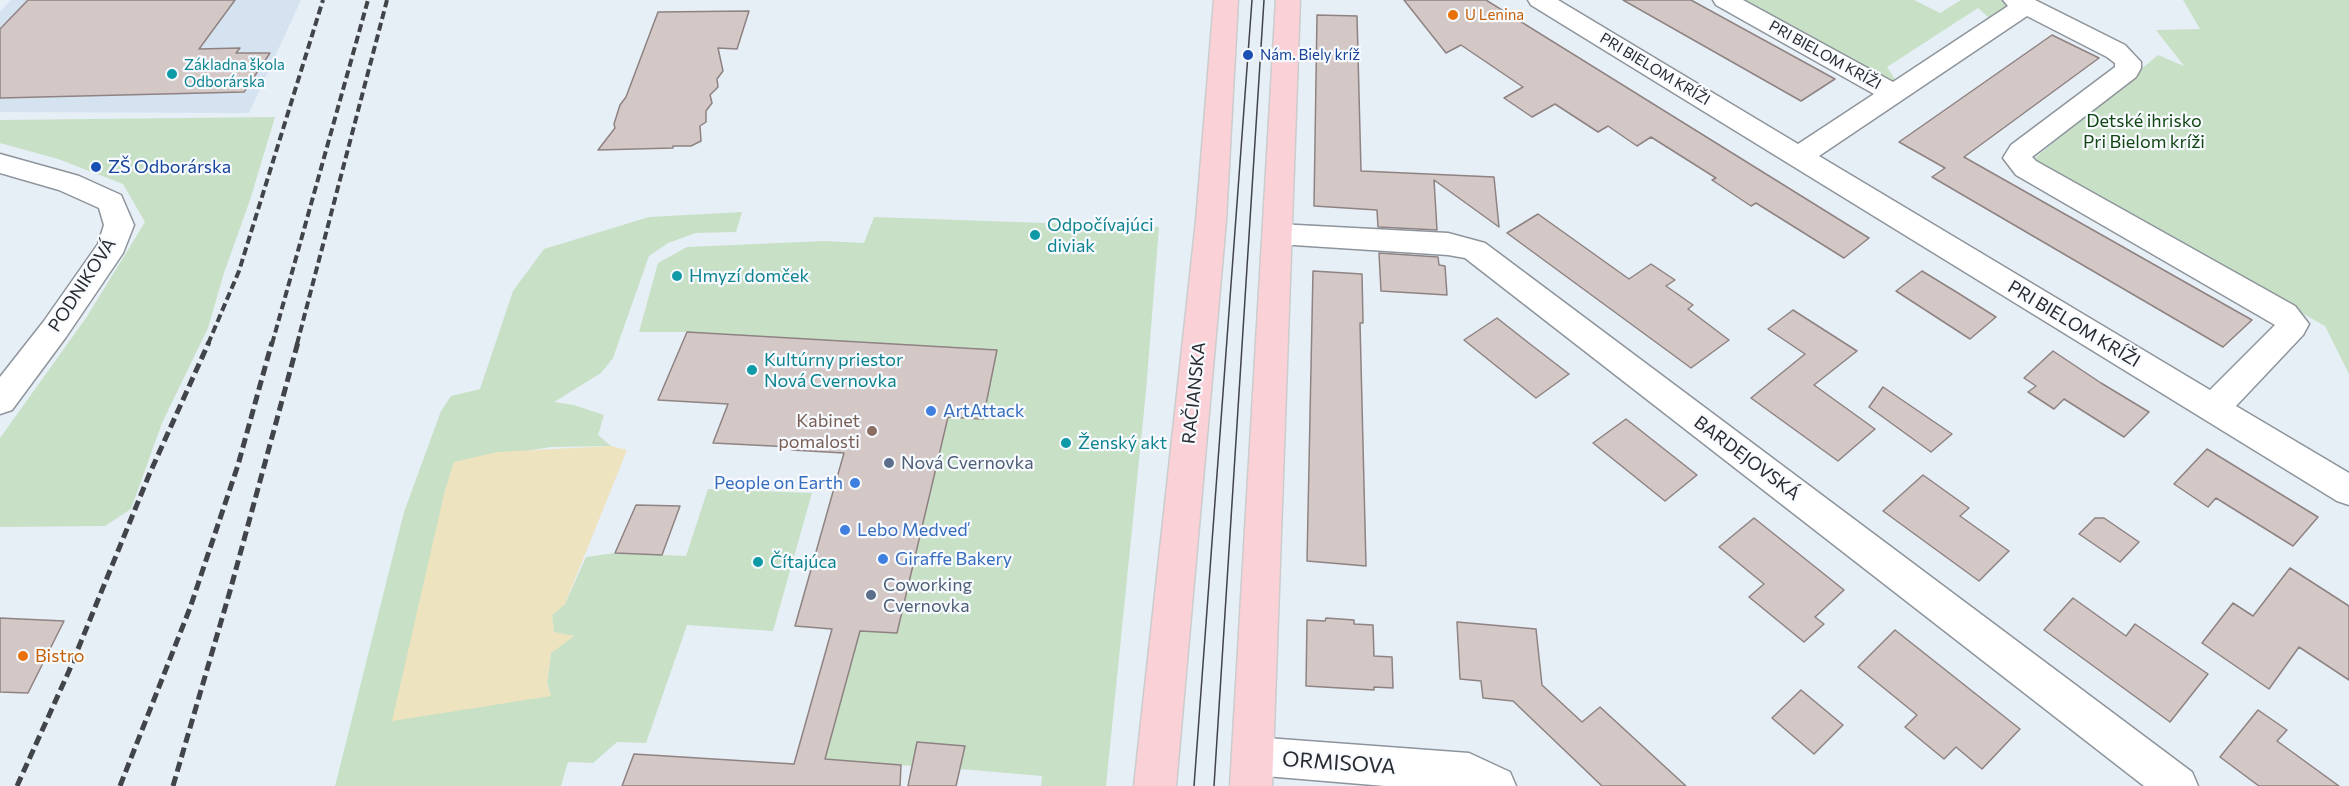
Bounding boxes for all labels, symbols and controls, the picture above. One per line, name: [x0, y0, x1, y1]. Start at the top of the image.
place label: U Lenina: [1465, 6, 1524, 24]
marker: U Lenina: [1446, 8, 1460, 22]
street label: PRI BIELOM KRÍŽI: [1766, 17, 1884, 93]
street label: PRI BIELOM KRÍŽI: [1597, 29, 1713, 109]
place label: Nám. Biely kríž: [1260, 46, 1360, 64]
marker: Nám. Biely kríž: [1241, 48, 1255, 62]
place label: Základna škola Odborárska: [184, 56, 285, 91]
marker: Základna škola Odborárska: [165, 67, 179, 81]
park label: Detské ihrisko Pri Bielom kríži: [2083, 110, 2205, 152]
place label: ZŠ Odborárska: [108, 156, 231, 178]
marker: ZŠ Odborárska: [89, 160, 103, 174]
place label: Odpočívajúci diviak: [1047, 214, 1154, 256]
marker: Odpočívajúci diviak: [1028, 228, 1042, 242]
street label: PODNIKOVÁ: [44, 234, 120, 336]
place label: Hmyzí domček: [689, 265, 809, 287]
marker: Hmyzí domček: [670, 269, 684, 283]
street label: PRI BIELOM KRÍŽI: [2004, 276, 2144, 372]
street label: RAČIANSKA: [1178, 341, 1210, 445]
place label: Kultúrny priestor Nová Cvernovka: [764, 349, 903, 392]
marker: Kultúrny priestor Nová Cvernovka: [745, 363, 759, 377]
place label: ArtAttack: [943, 400, 1025, 422]
marker: ArtAttack: [924, 404, 938, 418]
place label: Kabinet pomalosti: [778, 410, 860, 452]
street label: BARDEJOVSKÁ: [1690, 411, 1804, 505]
marker: Kabinet pomalosti: [865, 424, 879, 438]
place label: Ženský akt: [1078, 432, 1167, 454]
marker: Ženský akt: [1059, 436, 1073, 450]
place label: Nová Cvernovka: [901, 452, 1034, 474]
marker: Nová Cvernovka: [882, 456, 896, 470]
place label: People on Earth: [714, 472, 843, 494]
marker: People on Earth: [848, 476, 862, 490]
place label: Lebo Medveď: [857, 519, 968, 541]
marker: Lebo Medveď: [838, 523, 852, 537]
place label: Giraffe Bakery: [895, 548, 1012, 570]
place label: Čítajúca: [770, 551, 837, 573]
marker: Giraffe Bakery: [876, 552, 890, 566]
marker: Čítajúca: [751, 555, 765, 569]
place label: Coworking Cvernovka: [883, 574, 972, 616]
marker: Coworking Cvernovka: [864, 588, 878, 602]
place label: Bistro: [35, 645, 84, 667]
marker: Bistro: [16, 649, 30, 663]
street label: ORMISOVA: [1281, 746, 1397, 780]

